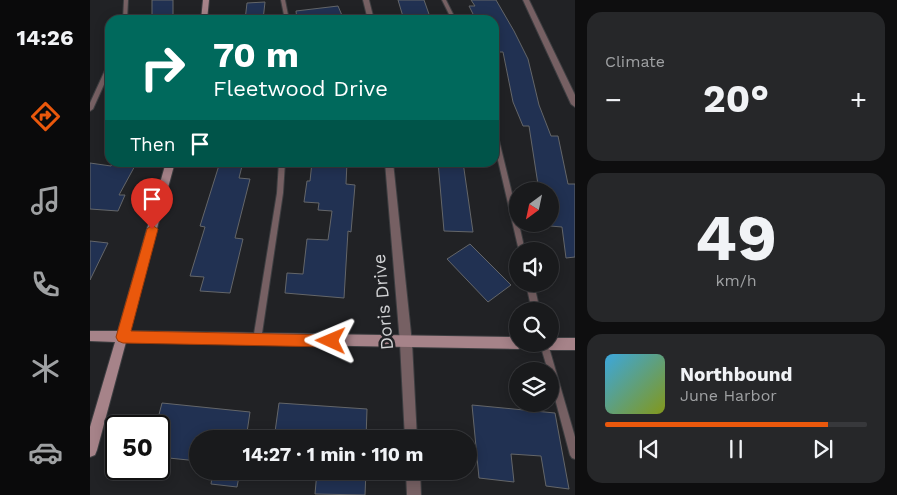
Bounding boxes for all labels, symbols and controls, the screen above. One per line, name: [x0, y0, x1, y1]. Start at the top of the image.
text: 14:26: [16, 25, 74, 50]
text: 70 m: [213, 34, 299, 76]
icon: right: [130, 35, 195, 100]
text: Climate: [605, 52, 665, 71]
text: Fleetwood Drive: [213, 76, 388, 101]
text: 20°: [703, 77, 769, 121]
text: −: [605, 83, 622, 116]
text: +: [850, 83, 867, 116]
icon: directions: [28, 99, 63, 134]
icon: arrive: [186, 130, 214, 158]
text: Then: [130, 133, 176, 156]
pin: [131, 178, 173, 229]
north arrow: [509, 182, 559, 232]
map controls: [509, 182, 559, 412]
icon: music: [28, 183, 63, 218]
icon: arrive: [138, 185, 166, 213]
text: 49: [695, 200, 777, 276]
button: sound: [509, 242, 559, 292]
street label: Doris Drive: [368, 253, 397, 351]
icon: phone: [28, 267, 63, 302]
text: km/h: [715, 271, 757, 290]
button: search: [509, 302, 559, 352]
position arrow: [304, 314, 356, 366]
icon: climate: [28, 351, 63, 386]
button: layers: [509, 362, 559, 412]
text: Northbound: [680, 363, 792, 386]
text: June Harbor: [680, 386, 777, 405]
speed limit sign: 50: [105, 415, 170, 480]
icon: car: [28, 435, 63, 470]
icon: previous: [635, 435, 663, 463]
icon: pause: [722, 435, 750, 463]
icon: next: [809, 435, 837, 463]
text: 14:27 · 1 min · 110 m: [243, 443, 423, 466]

